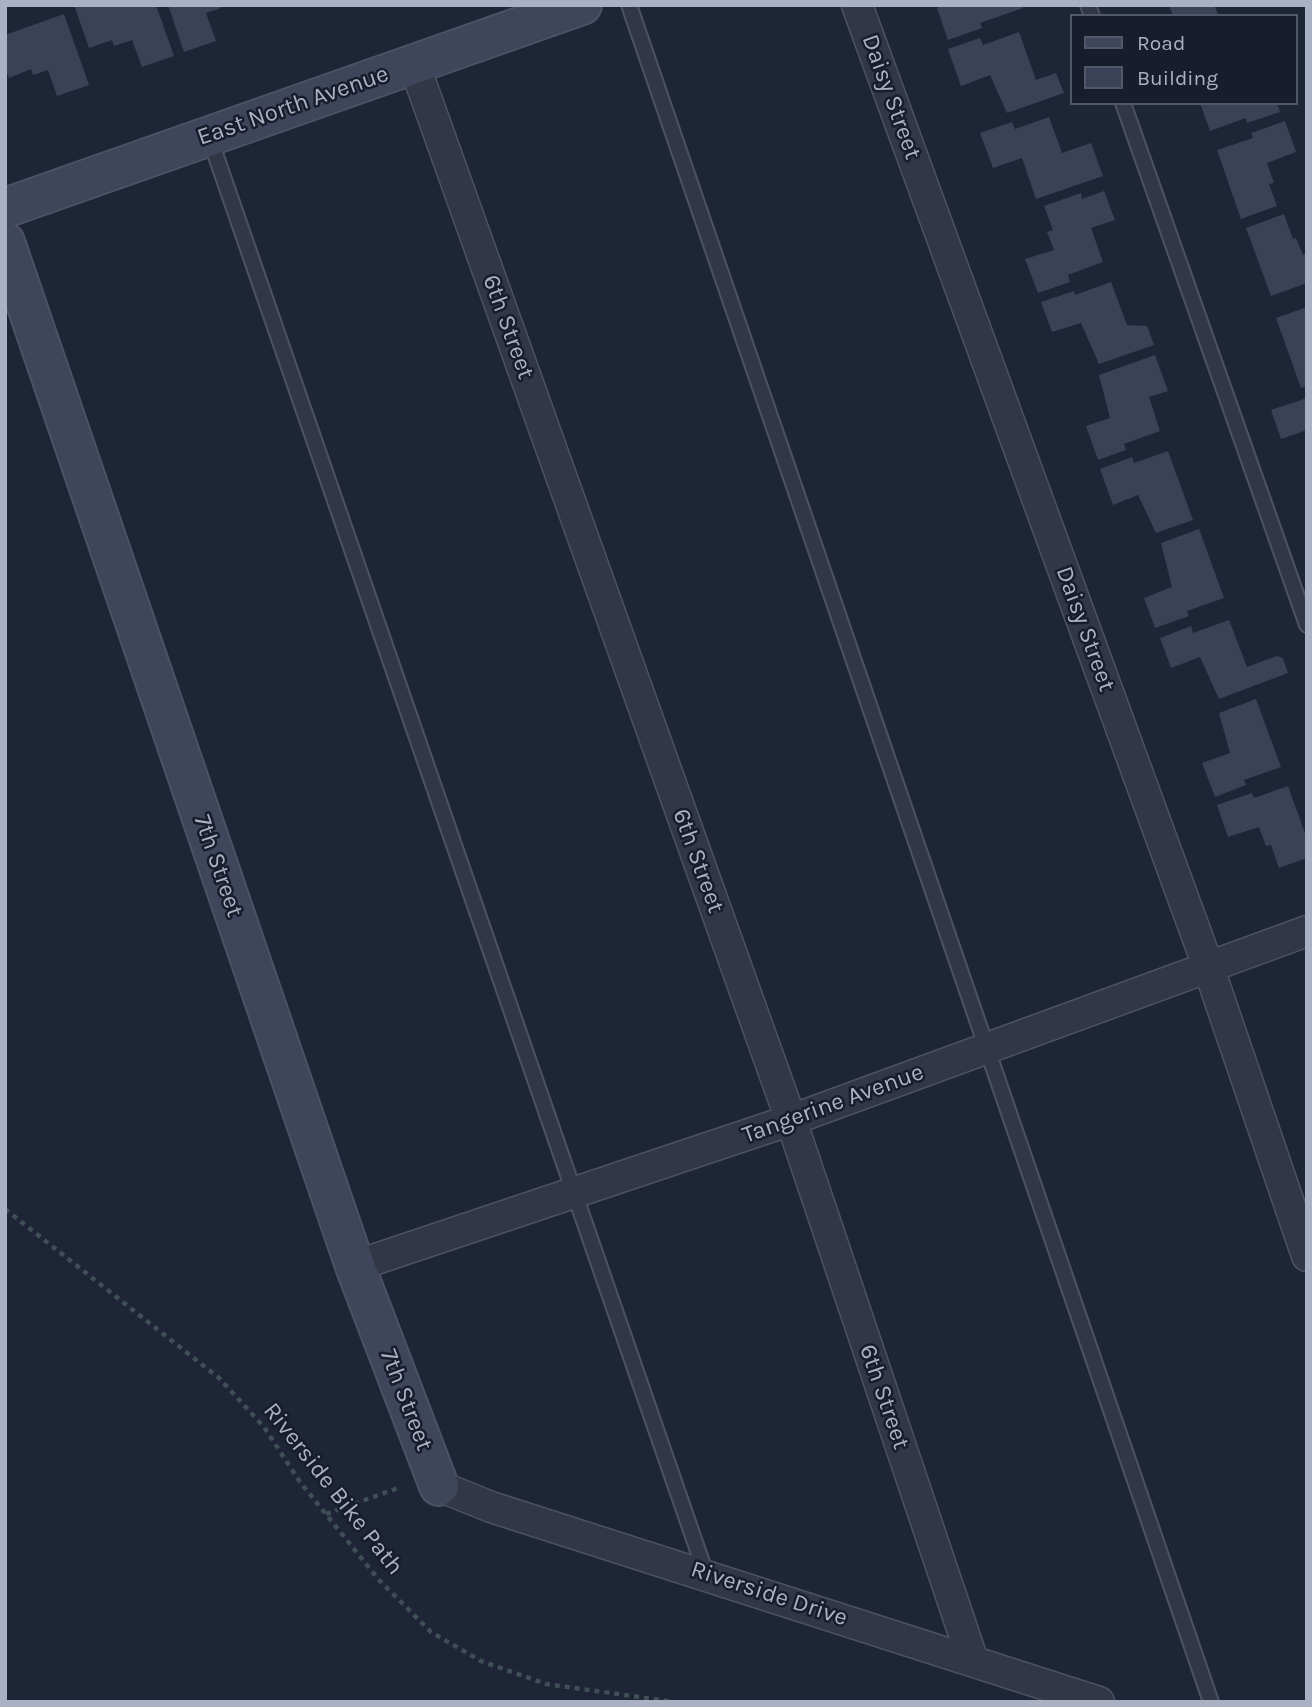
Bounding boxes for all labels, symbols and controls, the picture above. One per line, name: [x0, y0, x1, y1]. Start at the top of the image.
legend: [1070, 14, 1298, 105]
street label: Daisy Street: [855, 30, 927, 164]
text: Road: [1137, 31, 1185, 55]
street label: East North Avenue: [194, 60, 392, 152]
text: Building: [1137, 66, 1218, 90]
street label: 6th Street: [476, 271, 540, 383]
street label: Daisy Street: [1049, 562, 1121, 696]
street label: 6th Street: [666, 805, 730, 917]
street label: 7th Street: [187, 811, 249, 921]
street label: Tangerine Avenue: [738, 1058, 928, 1150]
street label: 6th Street: [853, 1341, 915, 1453]
street label: 7th Street: [373, 1345, 439, 1455]
street label: Riverside Bike Path: [257, 1397, 409, 1581]
street label: Riverside Drive: [687, 1555, 851, 1633]

